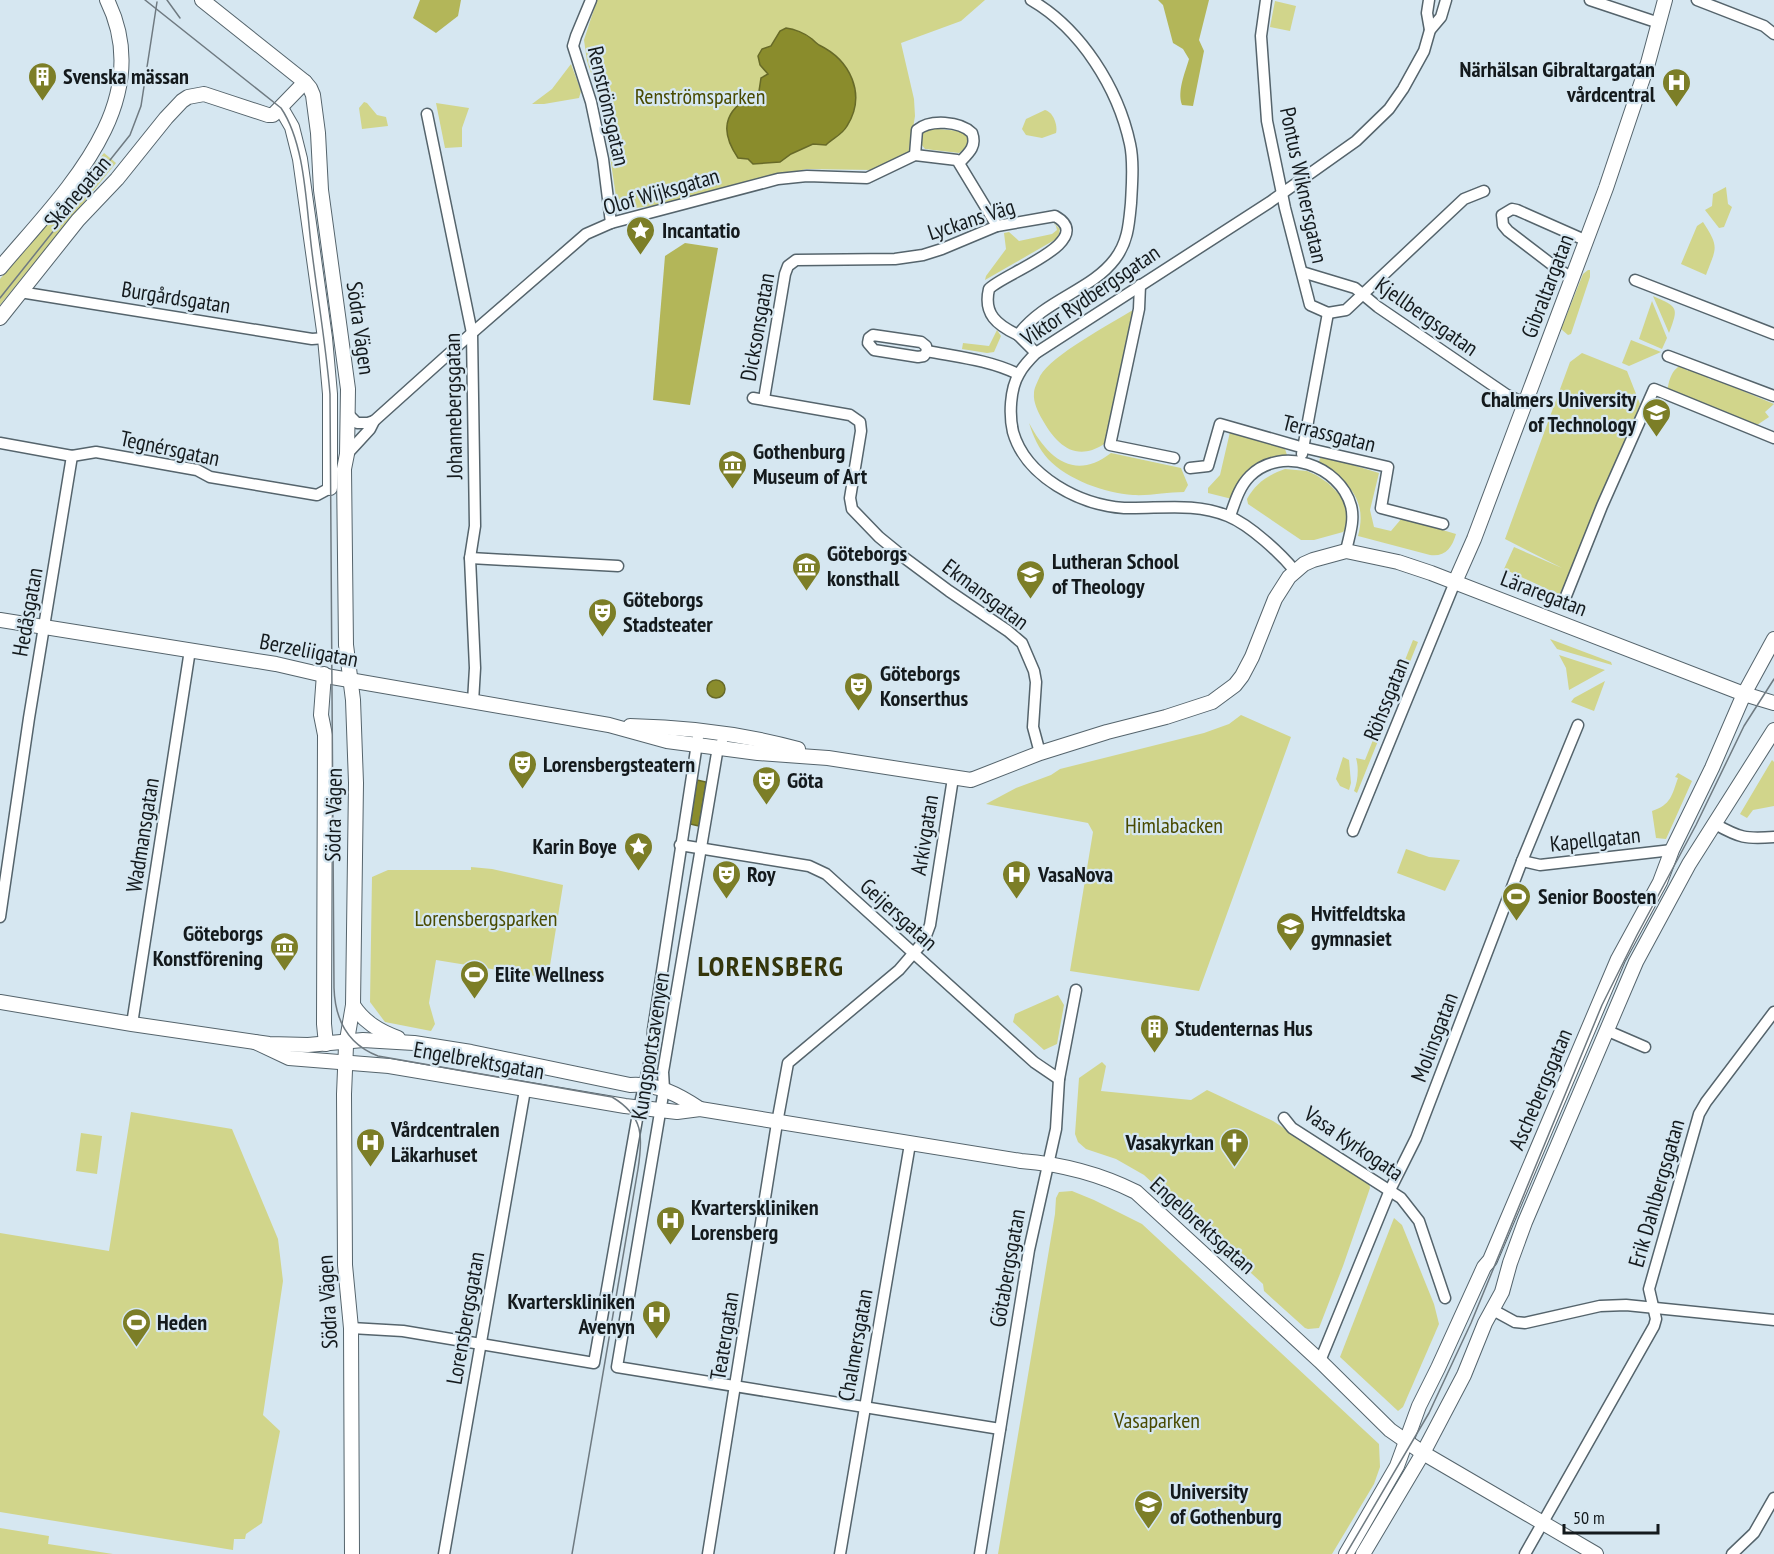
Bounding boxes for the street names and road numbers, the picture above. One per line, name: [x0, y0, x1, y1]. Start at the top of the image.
street label: Renströmsgatan: [582, 43, 636, 169]
street label: Pontus Wiknersgatan: [1274, 104, 1334, 266]
street label: Skånegatan: [38, 150, 116, 234]
street label: Olof Wijksgatan: [600, 161, 722, 221]
street label: Lyckans Väg: [924, 192, 1018, 246]
street label: Gibraltargatan: [1514, 230, 1580, 342]
street label: Viktor Rydbergsgatan: [1014, 238, 1165, 352]
street label: Kjellbergsgatan: [1370, 270, 1484, 362]
street label: Dicksonsgatan: [734, 271, 780, 383]
street label: Burgårdsgatan: [119, 275, 233, 319]
street label: Södra Vägen: [341, 280, 381, 376]
street label: Johannebergsgatan: [438, 333, 468, 480]
street label: Terrassgatan: [1279, 408, 1379, 458]
street label: Tegnérsgatan: [118, 424, 222, 472]
street label: Ekmansgatan: [937, 552, 1035, 636]
street label: Läraregatan: [1497, 564, 1591, 622]
street label: Hedåsgatan: [5, 566, 49, 658]
street label: Berzeliigatan: [257, 627, 361, 673]
street label: Röhssgatan: [1357, 654, 1415, 744]
street label: Södra Vägen: [318, 768, 348, 862]
street label: Wadmansgatan: [119, 776, 165, 894]
street label: Arkivgatan: [904, 793, 944, 877]
street label: Kapellgatan: [1548, 820, 1642, 858]
street label: Geijersgatan: [854, 872, 944, 956]
street label: Kungsportsavenyen: [625, 970, 675, 1122]
street label: Molinsgatan: [1404, 988, 1464, 1086]
street label: Aschebergsgatan: [1502, 1024, 1578, 1154]
street label: Engelbrektsgatan: [411, 1035, 547, 1085]
street label: Vasa Kyrkogata: [1298, 1099, 1409, 1187]
street label: Erik Dahlbergsgatan: [1622, 1116, 1690, 1270]
street label: Engelbrektsgatan: [1144, 1170, 1262, 1280]
street label: Götabergsgatan: [983, 1207, 1031, 1329]
street label: Lorensbergsgatan: [440, 1249, 490, 1387]
street label: Södra Vägen: [311, 1254, 343, 1350]
street label: Chalmersgatan: [831, 1287, 879, 1403]
street label: Teatergatan: [703, 1290, 745, 1382]

